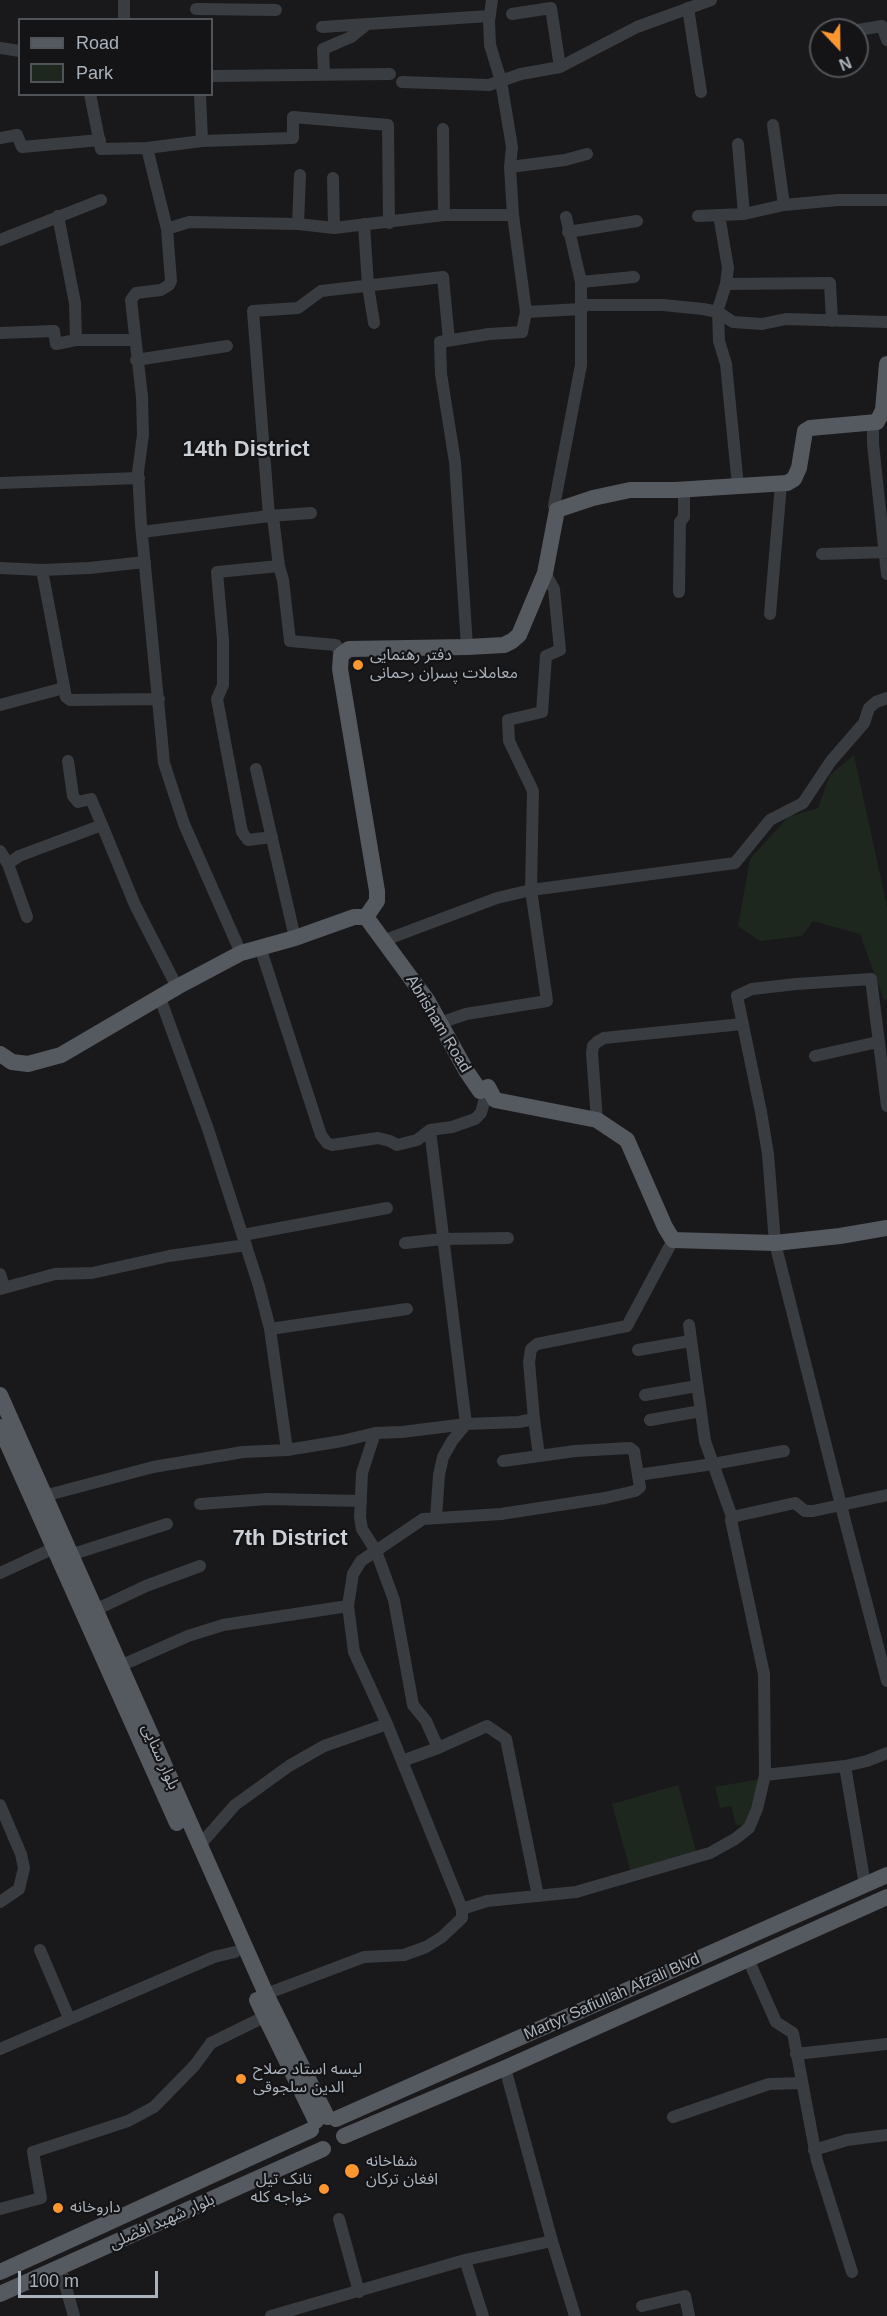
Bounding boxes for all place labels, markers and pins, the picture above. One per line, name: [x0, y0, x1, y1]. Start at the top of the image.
place label: دفتر رهنمایی معاملات پسران رحمانی: [370, 646, 518, 684]
marker: دفتر رهنمایی معاملات پسران رحمانی: [351, 658, 365, 672]
place label: لیسه استاد صلاح الدین سلجوقی: [253, 2060, 362, 2098]
marker: لیسه استاد صلاح الدین سلجوقی: [234, 2072, 248, 2086]
place label: شفاخانه افغان ترکان: [366, 2152, 438, 2190]
marker: شفاخانه افغان ترکان: [343, 2162, 361, 2180]
place label: تانک تیل خواجه کله: [250, 2170, 312, 2208]
marker: تانک تیل خواجه کله: [317, 2182, 331, 2196]
place label: داروخانه: [70, 2198, 121, 2218]
marker: داروخانه: [51, 2201, 65, 2215]

